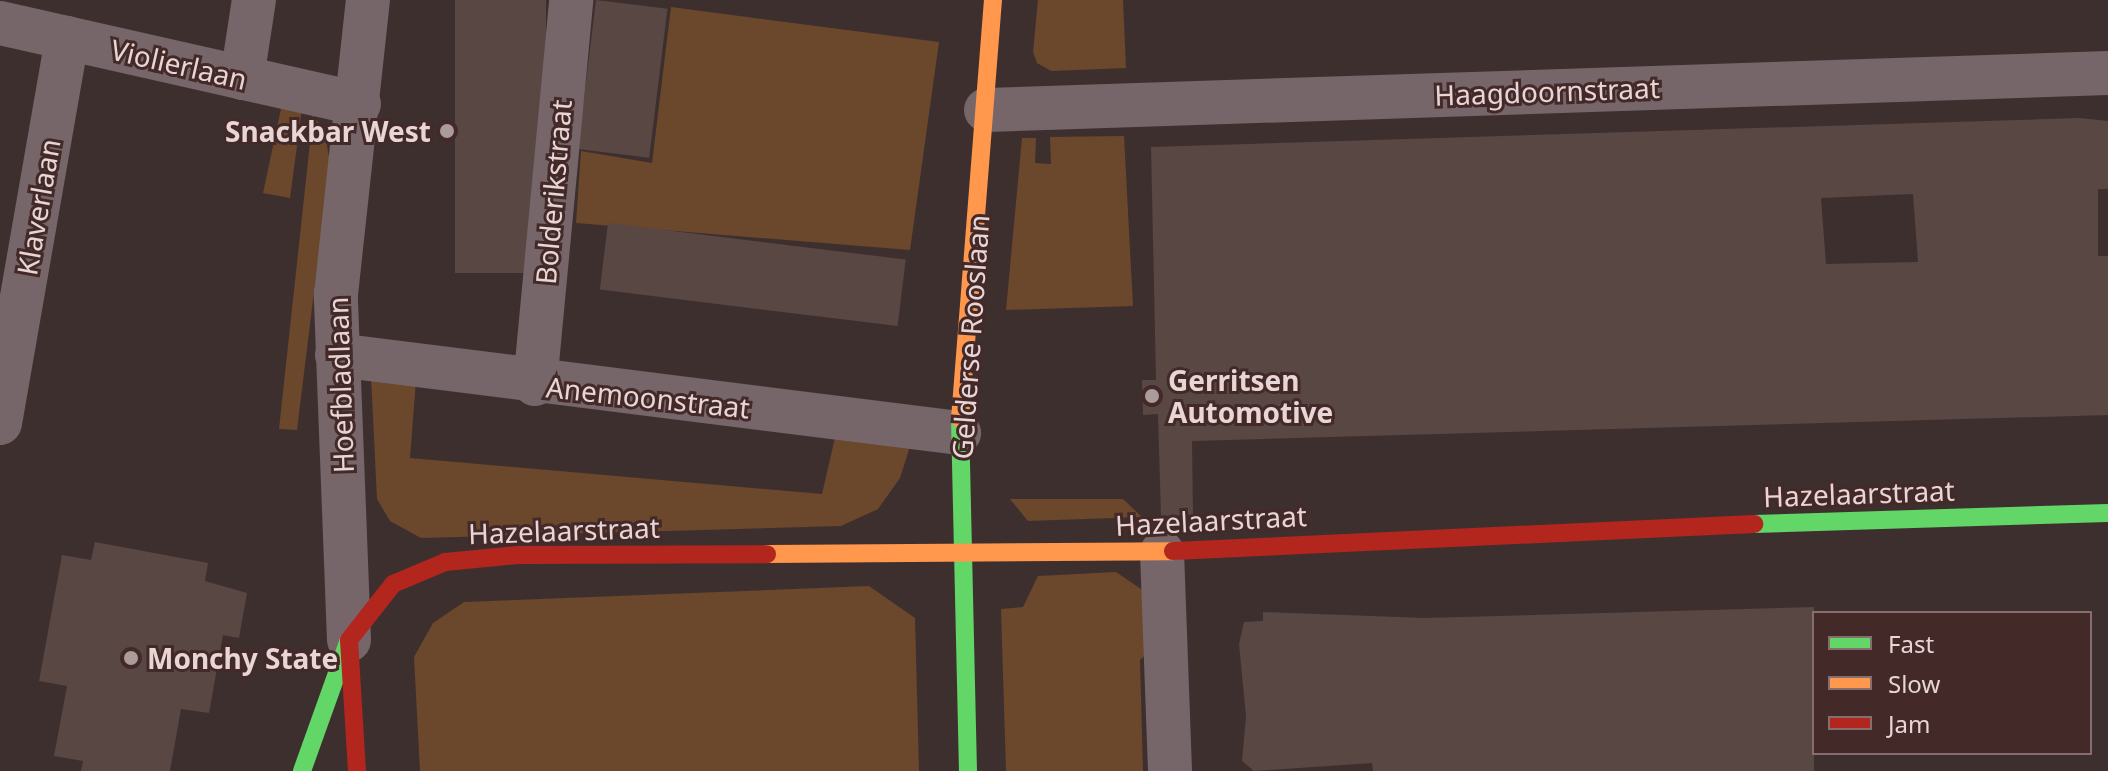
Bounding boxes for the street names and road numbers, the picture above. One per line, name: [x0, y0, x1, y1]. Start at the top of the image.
street label: Violierlaan: [108, 32, 250, 96]
street label: Haagdoornstraat: [1434, 70, 1660, 112]
street label: Bolderikstraat: [528, 98, 578, 286]
street label: Klaverlaan: [9, 136, 67, 278]
street label: Gelderse Rooslaan: [945, 214, 995, 460]
street label: Hoefbladlaan: [320, 296, 360, 474]
street label: Anemoonstraat: [545, 370, 751, 424]
street label: Hazelaarstraat: [1763, 473, 1955, 513]
street label: Hazelaarstraat: [1114, 498, 1308, 542]
street label: Hazelaarstraat: [468, 510, 660, 550]

